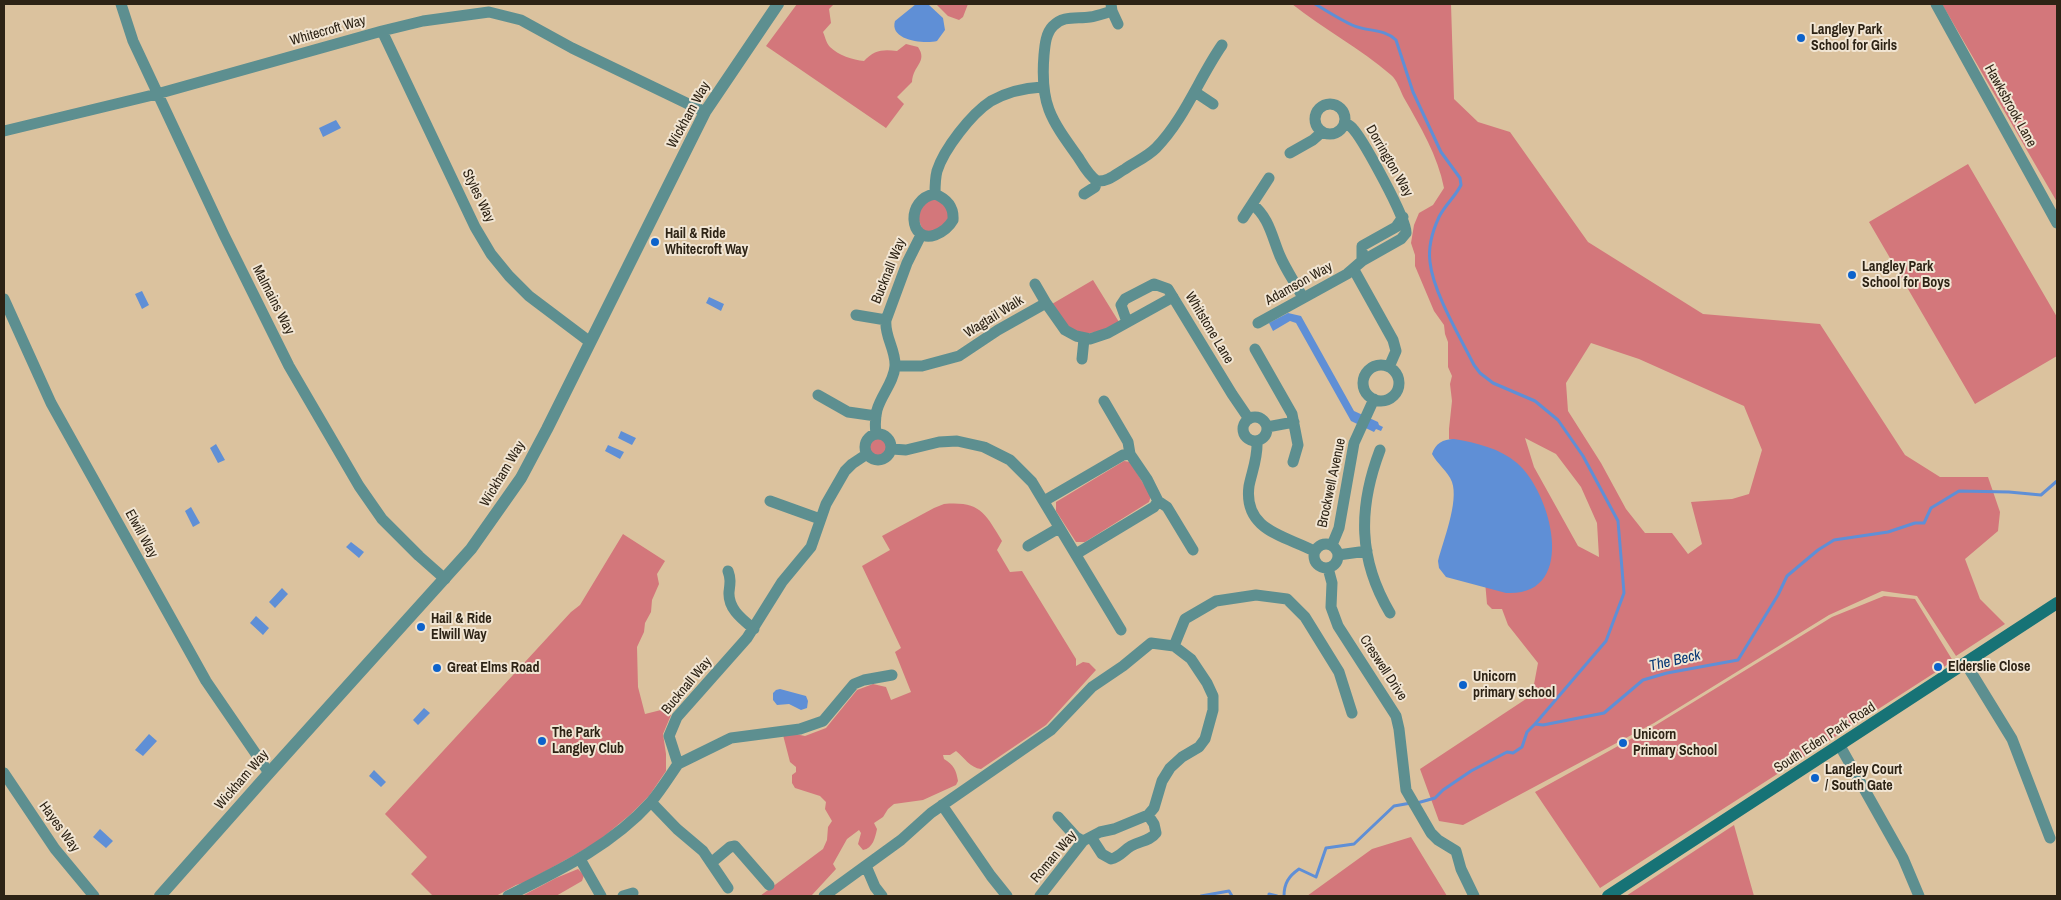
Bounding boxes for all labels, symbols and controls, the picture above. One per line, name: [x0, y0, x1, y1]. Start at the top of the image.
street label: Whitecroft Way: [288, 12, 368, 50]
place label: Langley Park School for Girls: [1811, 22, 1897, 54]
marker: Langley Park School for Girls: [1795, 32, 1807, 44]
street label: Hawksbrook Lane: [1980, 62, 2040, 150]
street label: Wickham Way: [664, 79, 714, 151]
street label: Dorrington Way: [1362, 122, 1416, 200]
street label: Styles Way: [458, 167, 498, 225]
place label: Hail & Ride Whitecroft Way: [665, 226, 748, 258]
marker: Hail & Ride Whitecroft Way: [649, 236, 661, 248]
street label: Bucknall Way: [868, 236, 910, 306]
street label: Adamson Way: [1262, 259, 1336, 309]
place label: Langley Park School for Boys: [1862, 259, 1950, 292]
street label: Malmains Way: [248, 263, 298, 337]
marker: Langley Park School for Boys: [1846, 269, 1858, 281]
street label: Whitstone Lane: [1181, 289, 1237, 367]
street label: Wagtail Walk: [961, 292, 1027, 342]
street label: Brockwell Avenue: [1314, 437, 1350, 529]
street label: Wickham Way: [477, 438, 529, 510]
street label: Elwill Way: [121, 507, 161, 561]
place label: Hail & Ride Elwill Way: [431, 611, 492, 644]
marker: Hail & Ride Elwill Way: [415, 621, 427, 633]
street label: Creswell Drive: [1356, 632, 1410, 704]
water label: The Beck: [1648, 646, 1702, 676]
street label: Bucknall Way: [658, 654, 716, 718]
place label: Elderslie Close: [1948, 659, 2030, 675]
place label: Great Elms Road: [447, 660, 540, 676]
marker: Elderslie Close: [1932, 661, 1944, 673]
marker: Great Elms Road: [431, 662, 443, 674]
place label: Unicorn primary school: [1473, 669, 1555, 702]
marker: Unicorn primary school: [1457, 679, 1469, 691]
street label: South Eden Park Road: [1771, 699, 1879, 777]
place label: The Park Langley Club: [552, 725, 624, 758]
place label: Unicorn Primary School: [1633, 727, 1717, 760]
marker: The Park Langley Club: [536, 735, 548, 747]
marker: Unicorn Primary School: [1617, 737, 1629, 749]
street label: Wickham Way: [212, 747, 272, 813]
place label: Langley Court / South Gate: [1825, 762, 1902, 794]
marker: Langley Court / South Gate: [1809, 772, 1821, 784]
street label: Hayes Way: [35, 798, 83, 856]
street label: Roman Way: [1027, 828, 1081, 886]

